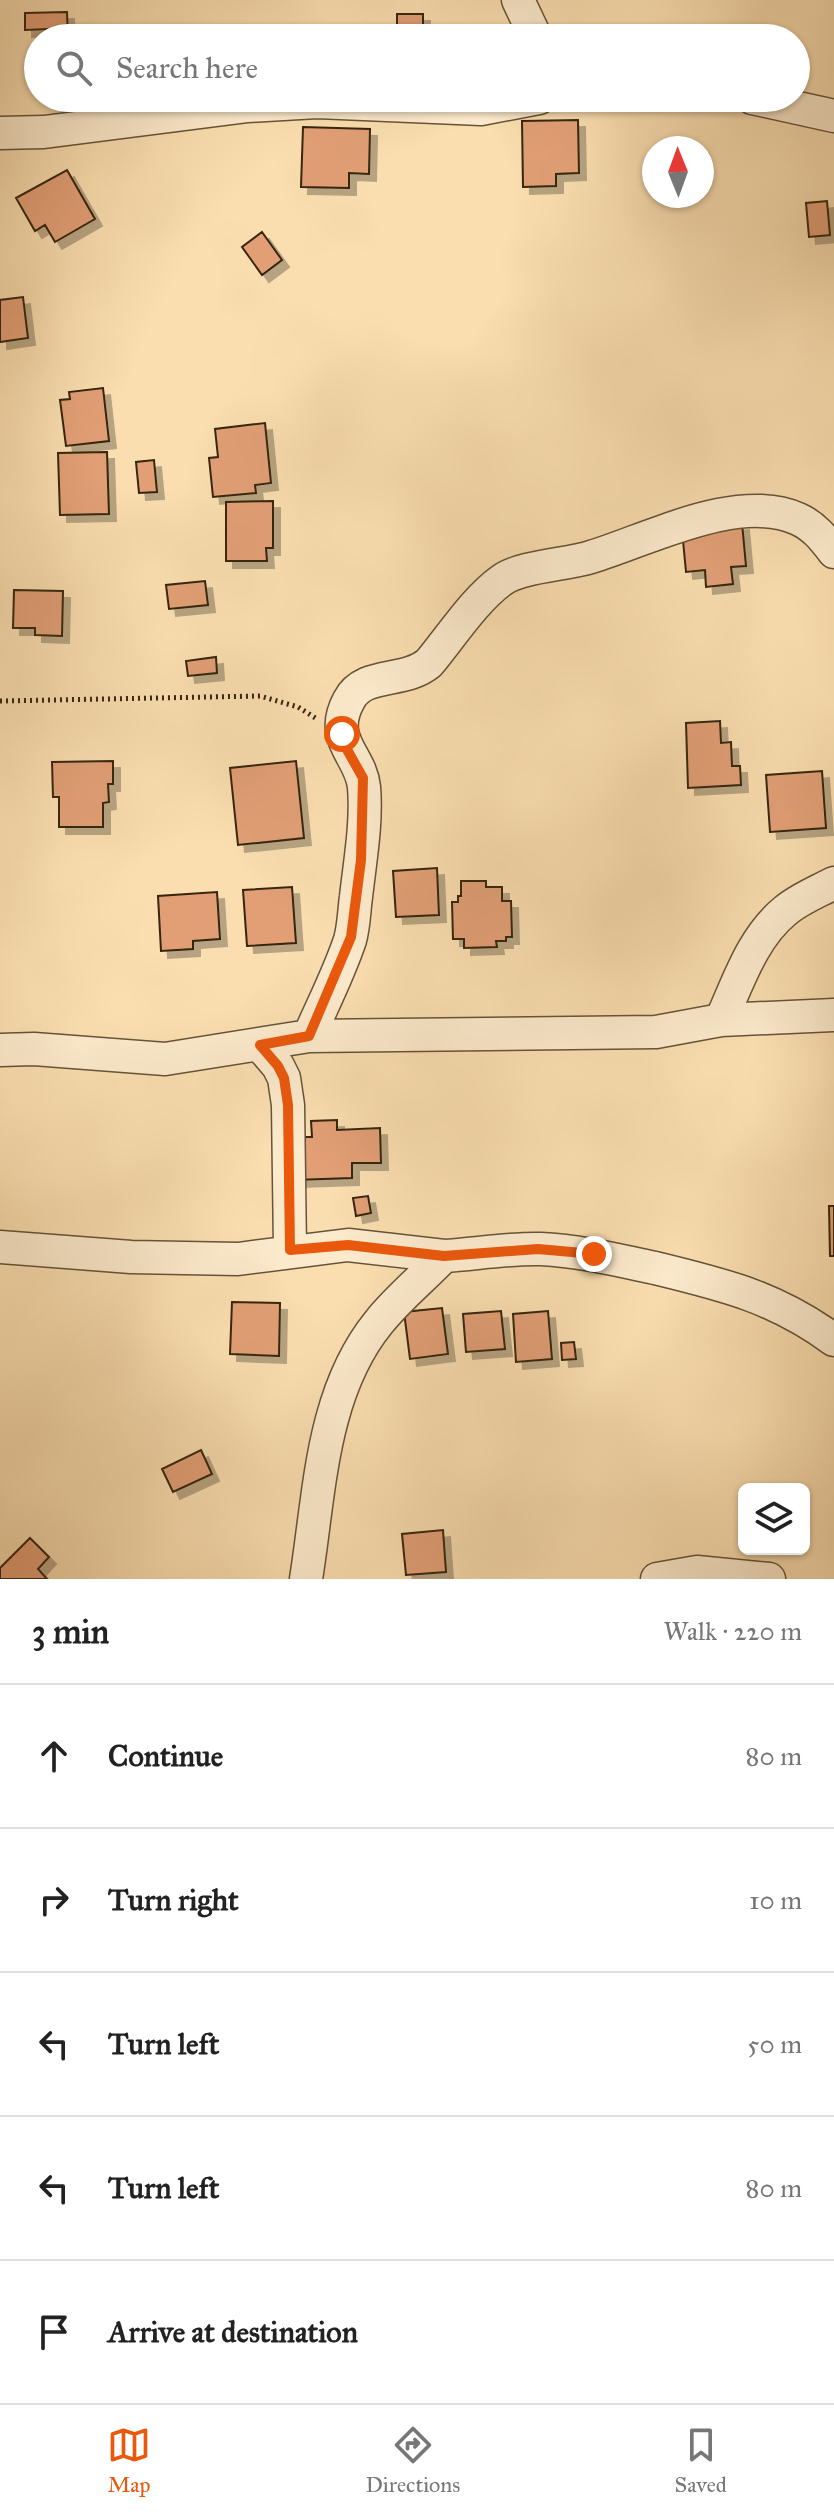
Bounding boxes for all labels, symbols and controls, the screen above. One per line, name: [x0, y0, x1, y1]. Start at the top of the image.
search box: [24, 24, 810, 112]
icon: search: [52, 46, 96, 90]
text: Search here: [116, 50, 258, 86]
north arrow: [642, 136, 714, 208]
route start: [324, 716, 360, 752]
route end: [576, 1236, 612, 1272]
map controls: [738, 1483, 810, 1555]
button: layers: [738, 1483, 810, 1555]
text: 3 min: [32, 1611, 109, 1652]
text: Walk · 220 m: [663, 1615, 802, 1647]
icon: ahead: [32, 1734, 76, 1778]
text: Continue: [108, 1738, 223, 1774]
text: 80 m: [746, 1740, 802, 1772]
icon: right: [32, 1878, 76, 1922]
text: Turn right: [108, 1882, 239, 1918]
text: 10 m: [749, 1884, 802, 1916]
icon: left: [32, 2022, 76, 2066]
text: Turn left: [108, 2026, 219, 2062]
text: 50 m: [747, 2028, 802, 2060]
icon: left: [32, 2166, 76, 2210]
text: Turn left: [108, 2170, 219, 2206]
text: 80 m: [746, 2172, 802, 2204]
icon: arrive: [32, 2310, 76, 2354]
text: Arrive at destination: [108, 2314, 358, 2350]
tab: Map: [107, 2423, 151, 2498]
tab: Directions: [365, 2423, 460, 2498]
tab: Saved: [675, 2423, 727, 2498]

